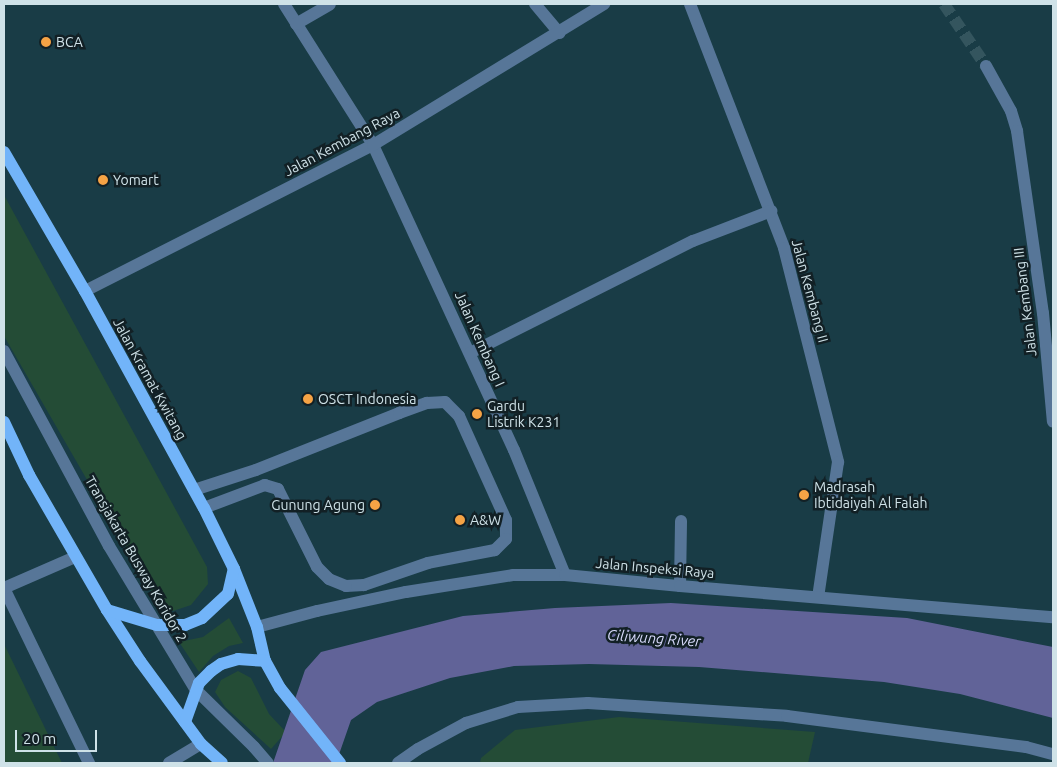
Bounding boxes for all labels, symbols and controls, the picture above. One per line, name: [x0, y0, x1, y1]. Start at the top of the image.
place label: BCA: [56, 34, 83, 50]
marker: BCA: [40, 36, 52, 48]
street label: Jalan Kembang Raya: [281, 104, 403, 180]
place label: Yomart: [113, 172, 159, 188]
marker: Yomart: [97, 174, 109, 186]
street label: Jalan Kembang II: [788, 238, 832, 344]
street label: Jalan Kembang III: [1010, 247, 1040, 357]
street label: Jalan Kembang I: [451, 289, 509, 389]
street label: Jalan Kramat Kwitang: [110, 315, 190, 443]
place label: OSCT Indonesia: [318, 391, 416, 407]
marker: OSCT Indonesia: [302, 393, 314, 405]
place label: Gardu Listrik K231: [487, 398, 560, 431]
marker: Gardu Listrik K231: [471, 408, 483, 420]
street label: Transjakarta Busway Koridor 2: [82, 473, 190, 645]
place label: Madrasah Ibtidaiyah Al Falah: [814, 479, 927, 512]
marker: Madrasah Ibtidaiyah Al Falah: [798, 489, 810, 501]
place label: Gunung Agung: [271, 497, 365, 513]
marker: Gunung Agung: [369, 499, 381, 511]
place label: A&W: [470, 512, 501, 528]
marker: A&W: [454, 514, 466, 526]
street label: Jalan Inspeksi Raya: [595, 554, 715, 582]
water label: Ciliwung River: [606, 626, 702, 650]
scale bar: [18, 720, 100, 752]
text: 20 m: [23, 730, 56, 747]

